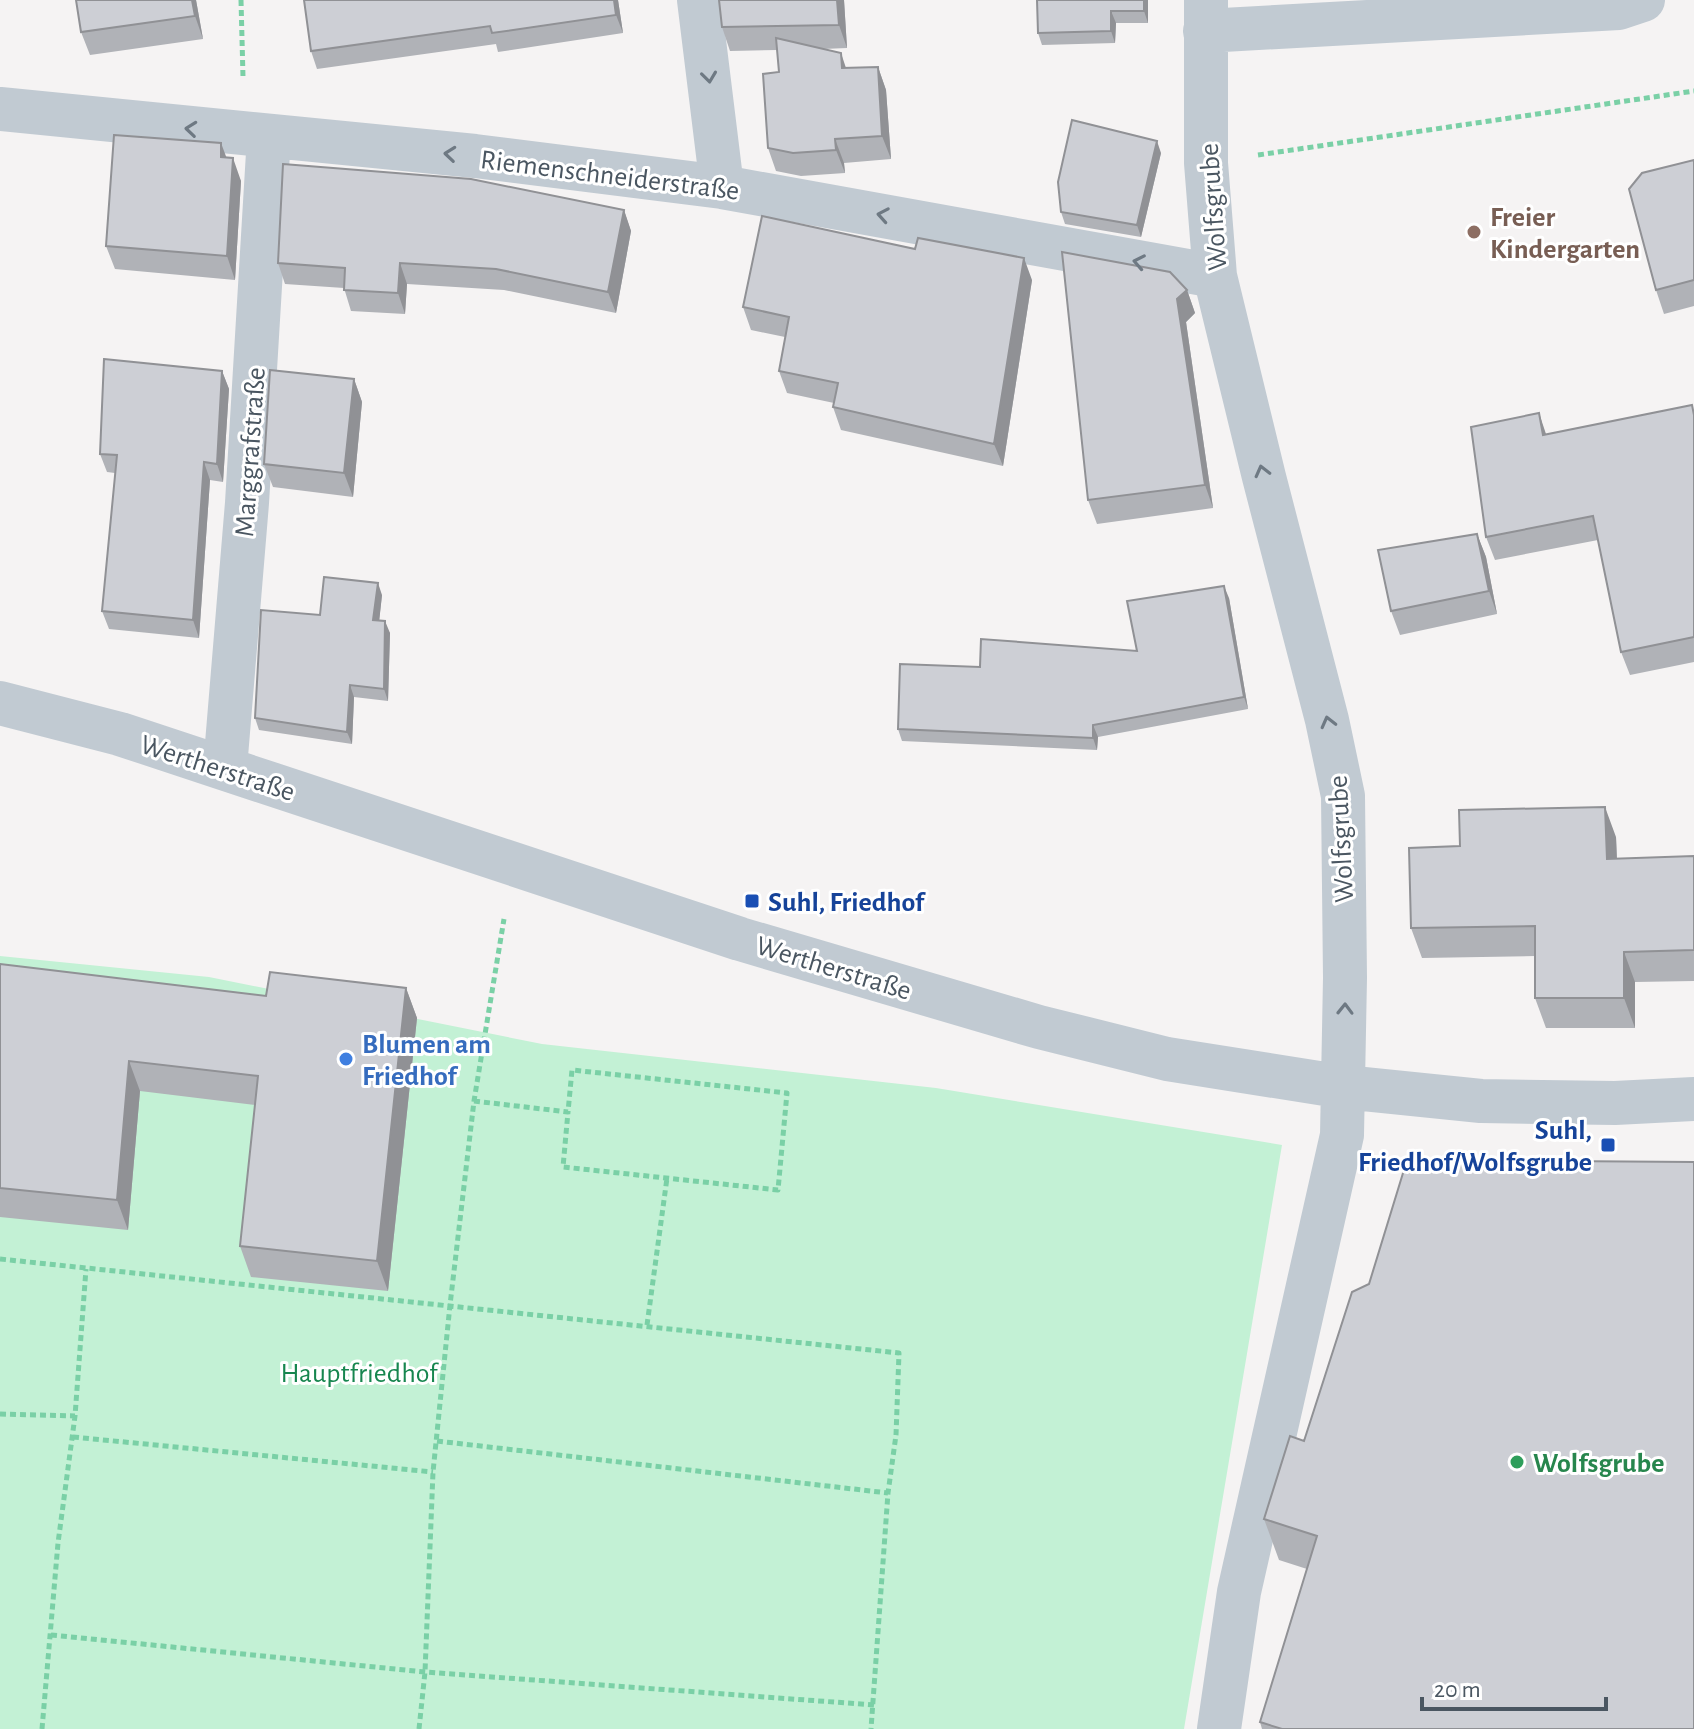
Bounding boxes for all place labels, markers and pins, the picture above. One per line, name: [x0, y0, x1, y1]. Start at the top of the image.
place label: Freier Kindergarten: [1490, 204, 1640, 264]
marker: Freier Kindergarten: [1465, 223, 1483, 241]
place label: Suhl, Friedhof: [768, 889, 926, 917]
marker: Suhl, Friedhof: [743, 892, 761, 910]
place label: Blumen am Friedhof: [362, 1031, 491, 1091]
marker: Blumen am Friedhof: [337, 1050, 355, 1068]
place label: Suhl, Friedhof/Wolfsgrube: [1358, 1117, 1592, 1177]
marker: Suhl, Friedhof/Wolfsgrube: [1599, 1136, 1617, 1154]
place label: Wolfsgrube: [1533, 1450, 1664, 1478]
marker: Wolfsgrube: [1508, 1453, 1526, 1471]

